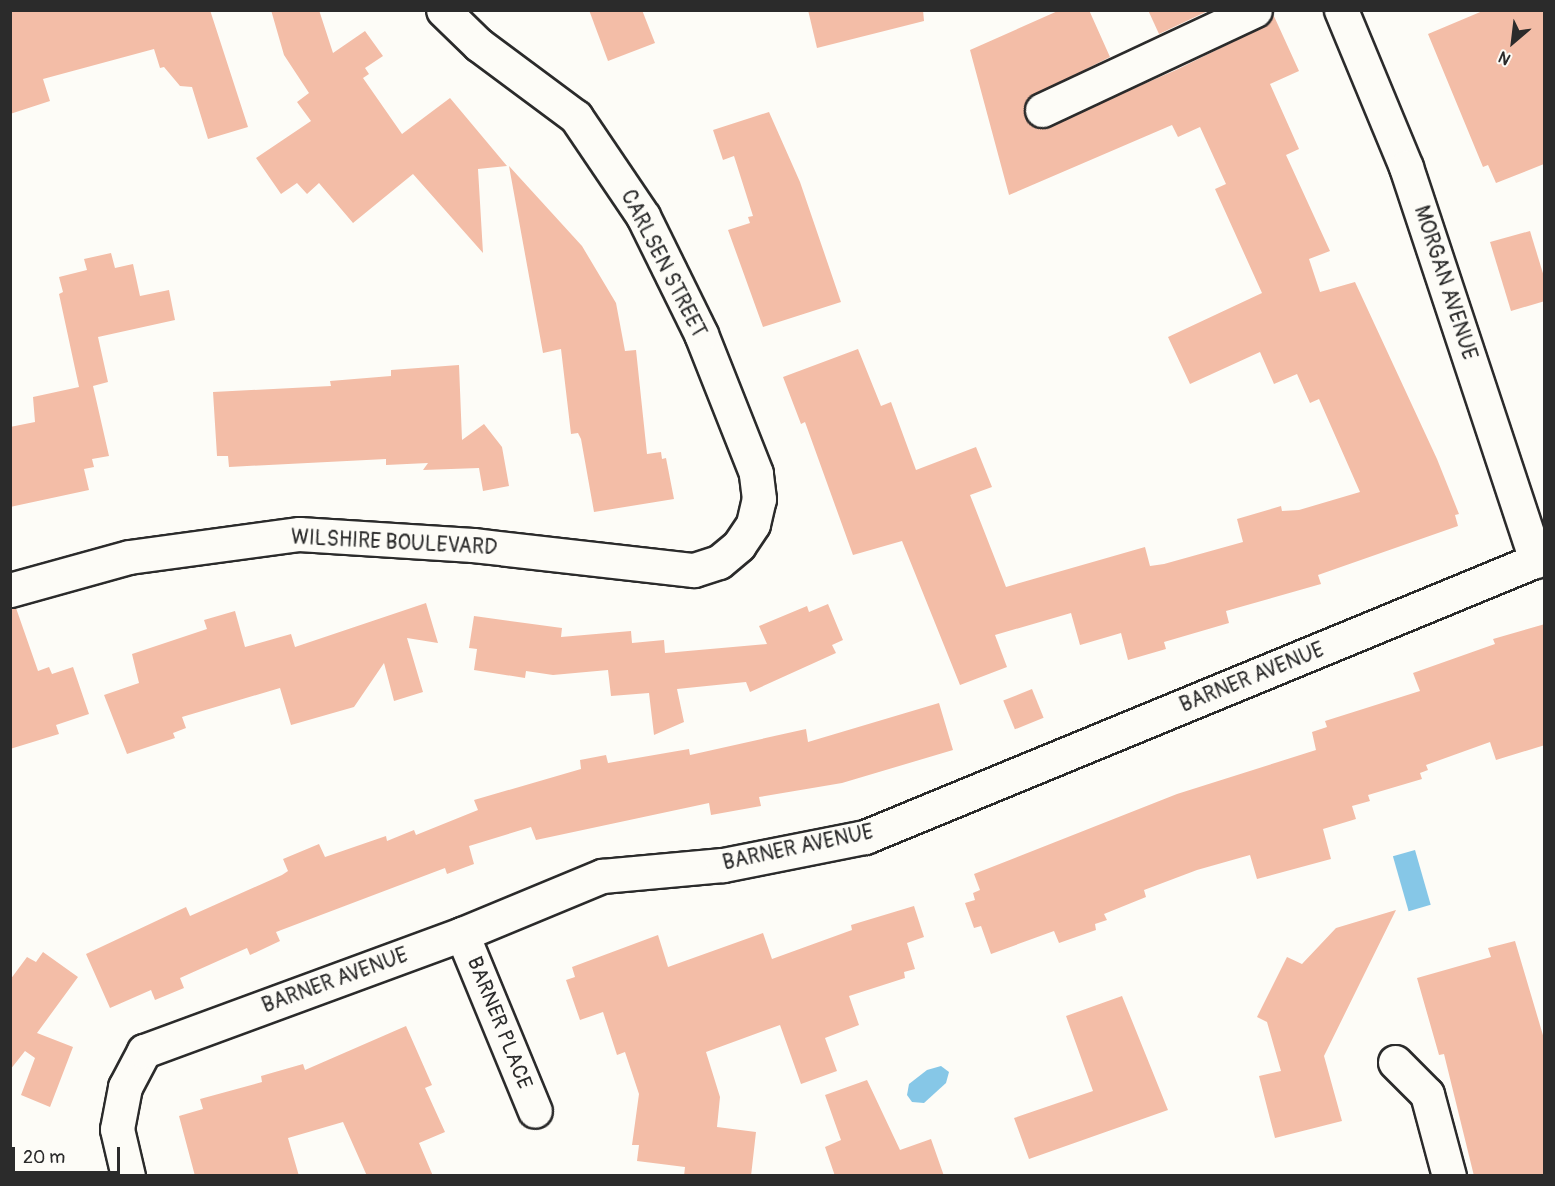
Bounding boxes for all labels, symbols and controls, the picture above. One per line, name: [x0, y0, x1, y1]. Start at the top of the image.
north arrow: [1483, 12, 1543, 72]
text: N: [1495, 47, 1514, 69]
street label: CARLSEN STREET: [615, 186, 711, 342]
street label: MORGAN AVENUE: [1408, 203, 1482, 363]
street label: WILSHIRE BOULEVARD: [290, 525, 498, 561]
street label: BARNER AVENUE: [1176, 638, 1328, 718]
street label: BARNER AVENUE: [720, 820, 876, 876]
street label: BARNER AVENUE: [259, 943, 411, 1019]
street label: BARNER PLACE: [461, 953, 537, 1093]
scale bar: [15, 1135, 123, 1173]
text: 20 m: [23, 1146, 65, 1169]

